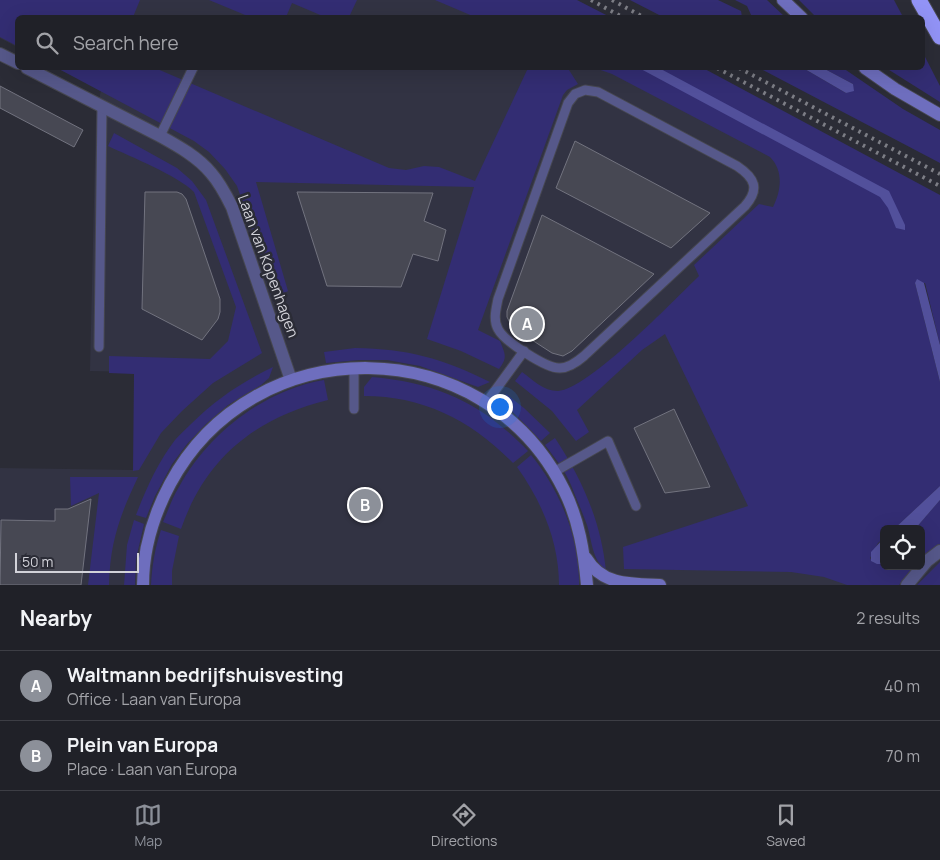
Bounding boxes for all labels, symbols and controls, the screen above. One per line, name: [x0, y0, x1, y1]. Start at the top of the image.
search box: [15, 15, 925, 70]
icon: search: [33, 29, 61, 57]
text: Search here: [73, 30, 179, 56]
street label: Laan van Kopenhagen: [233, 191, 304, 340]
pin: A: [511, 305, 543, 343]
your location: [487, 394, 513, 420]
pin: B: [349, 486, 381, 524]
map controls: [880, 525, 925, 570]
button: locate: [880, 525, 925, 570]
scale bar: [15, 550, 139, 573]
text: 50 m: [22, 552, 53, 571]
text: Nearby: [20, 604, 92, 632]
text: 2 results: [856, 607, 920, 629]
text: Waltmann bedrijfshuisvesting: [67, 662, 344, 688]
text: A: [31, 675, 41, 697]
text: 40 m: [884, 675, 920, 697]
text: Office · Laan van Europa: [67, 688, 241, 710]
text: Plein van Europa: [67, 732, 218, 758]
text: B: [31, 745, 41, 767]
text: 70 m: [885, 745, 920, 767]
text: Place · Laan van Europa: [67, 758, 237, 780]
tab: Map: [134, 801, 162, 850]
tab: Directions: [431, 801, 497, 850]
tab: Saved: [766, 801, 806, 850]

